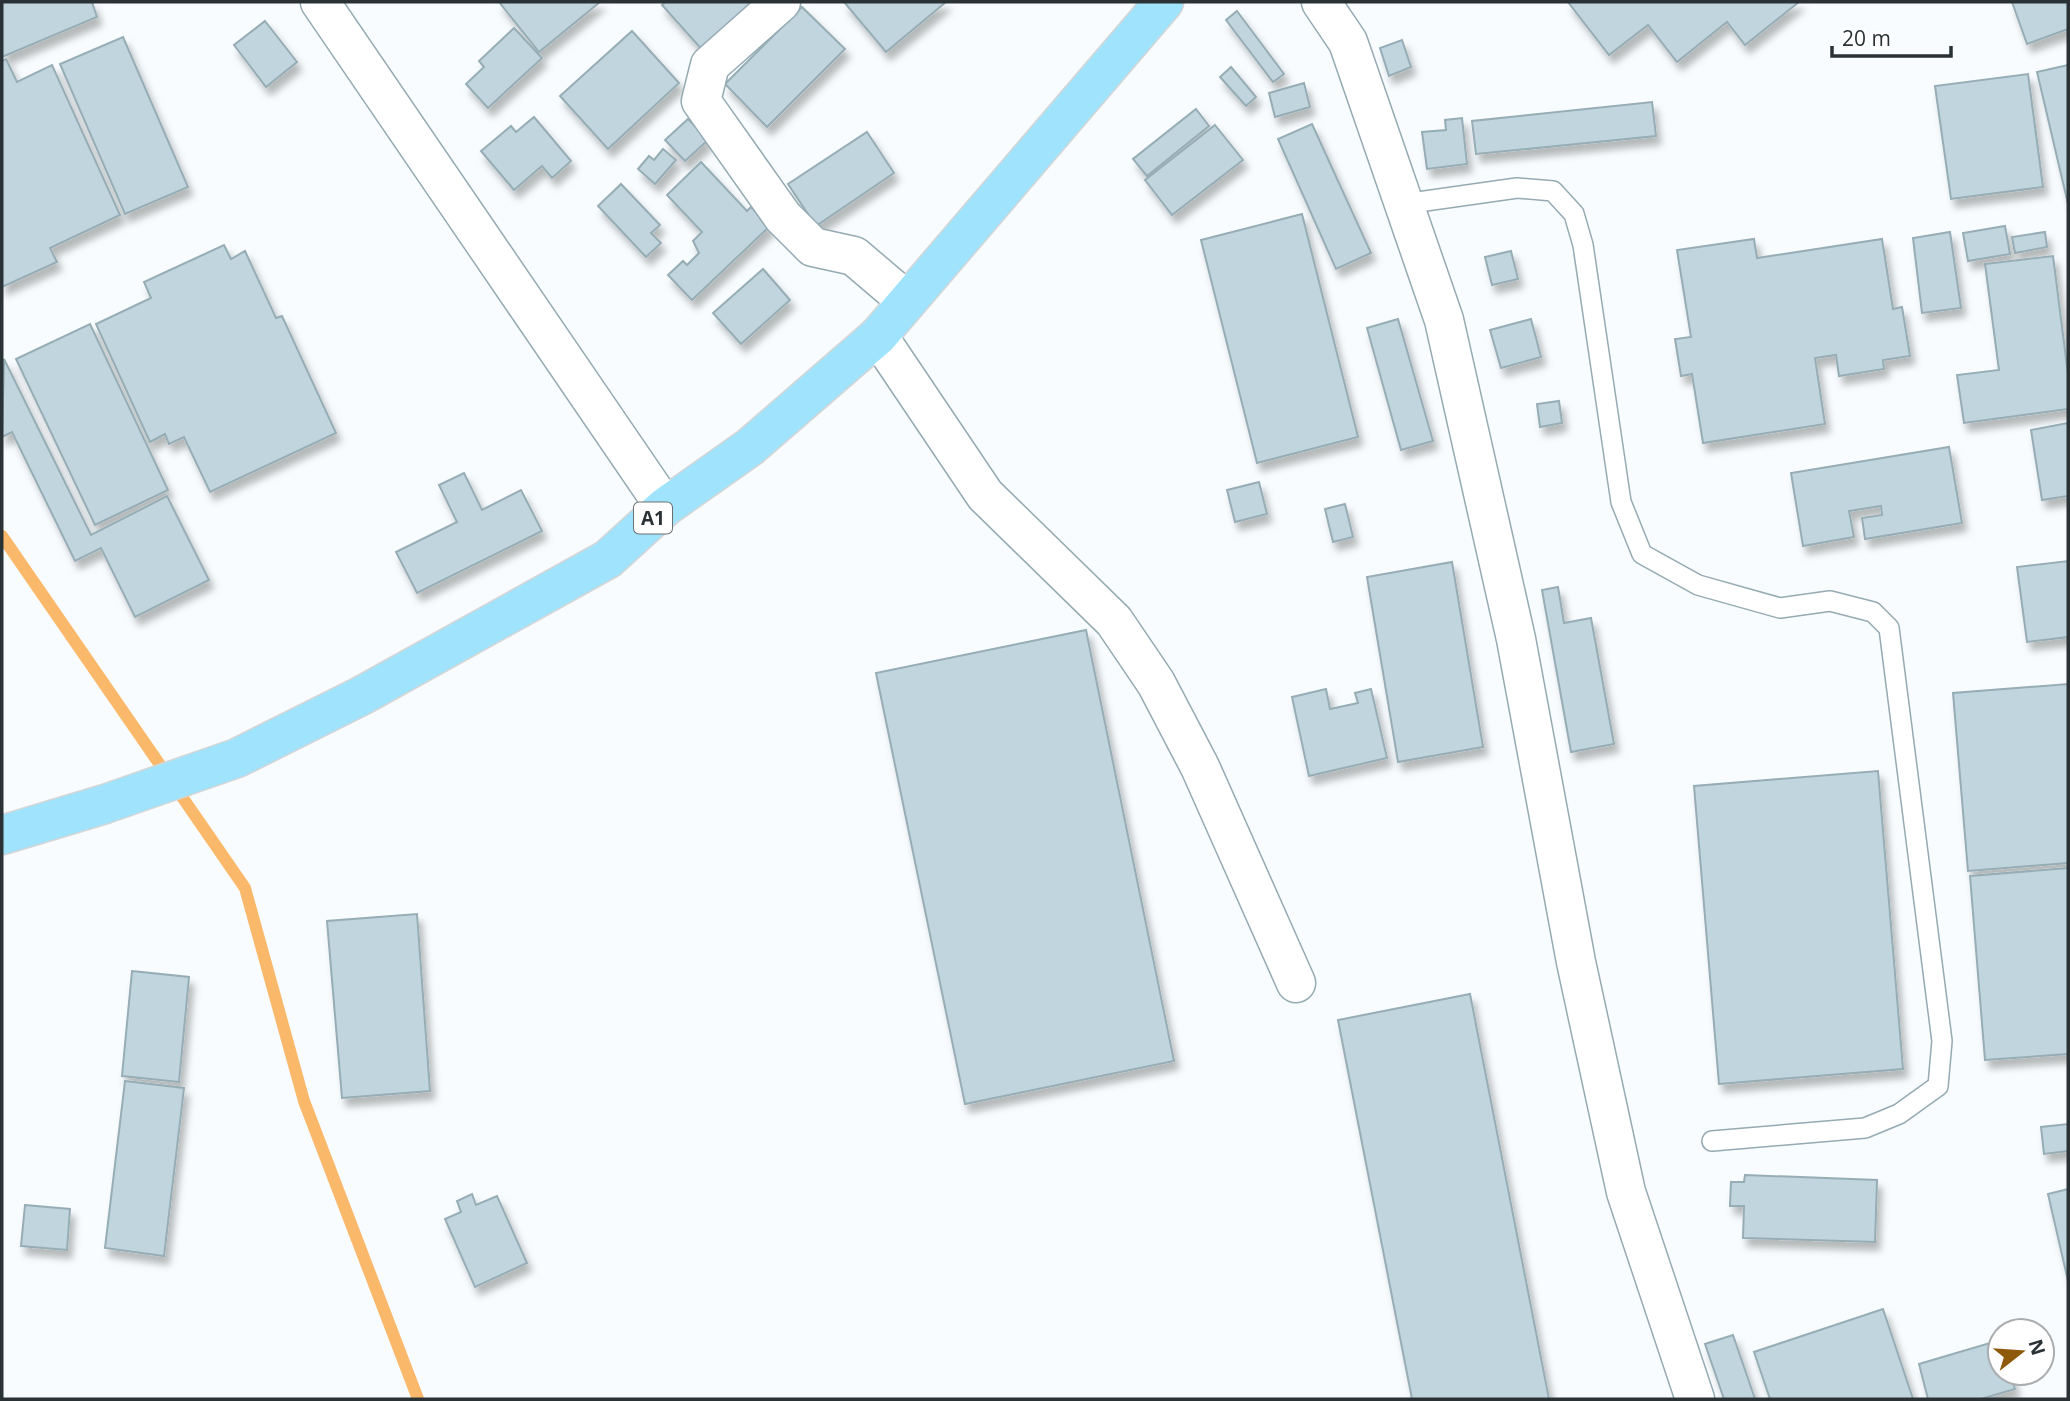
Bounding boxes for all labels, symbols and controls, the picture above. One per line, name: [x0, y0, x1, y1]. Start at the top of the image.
scale bar: [1832, 14, 1951, 58]
text: 20 m: [1842, 24, 1891, 52]
road number: A1: [634, 503, 672, 534]
north arrow: [1986, 1317, 2056, 1387]
text: N: [2023, 1336, 2052, 1358]

